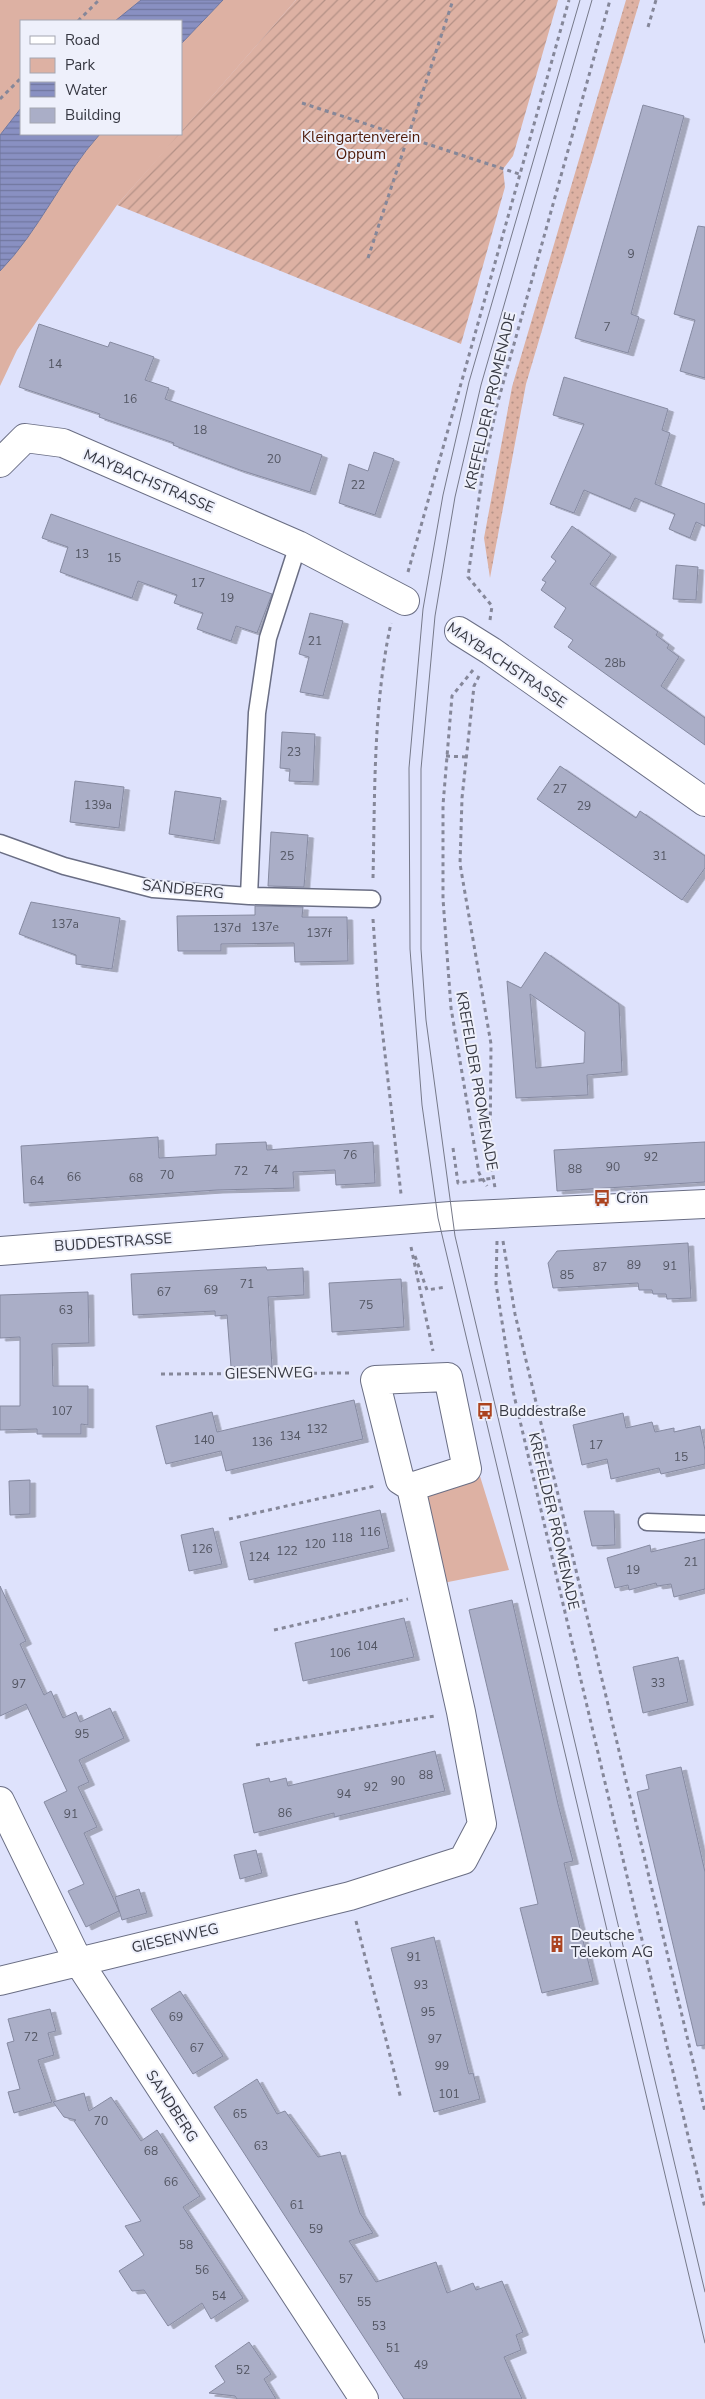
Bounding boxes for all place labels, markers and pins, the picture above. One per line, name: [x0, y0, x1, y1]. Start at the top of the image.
bus stop icon: Crön: [592, 1188, 612, 1208]
place label: Crön: [616, 1188, 648, 1208]
bus stop icon: Buddestraße: [475, 1401, 495, 1421]
place label: Buddestraße: [499, 1401, 586, 1421]
place label: Deutsche Telekom AG: [571, 1925, 653, 1962]
building icon: Deutsche Telekom AG: [547, 1934, 567, 1954]

